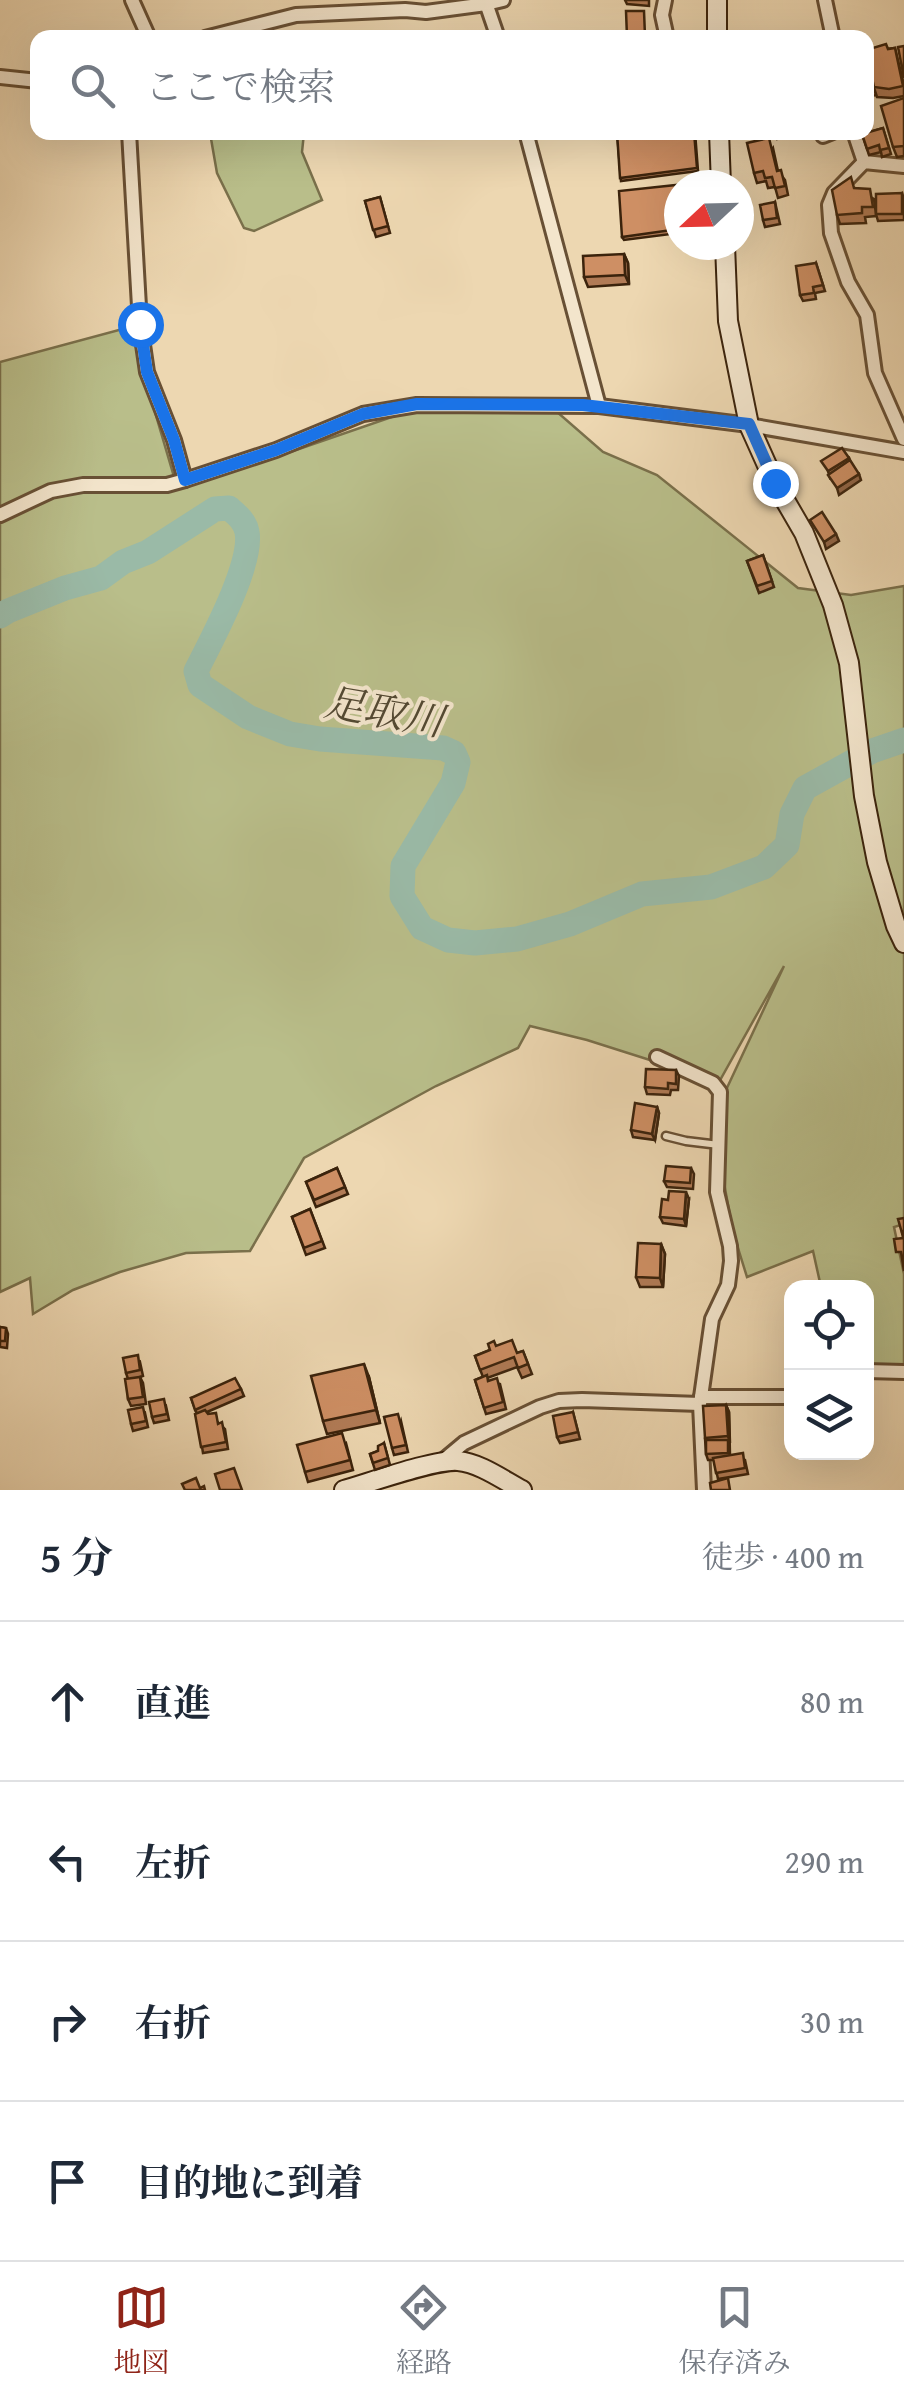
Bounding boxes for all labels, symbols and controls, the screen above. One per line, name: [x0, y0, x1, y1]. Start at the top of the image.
search box: [30, 30, 874, 140]
icon: search: [65, 58, 120, 113]
text: ここで検索: [145, 58, 335, 114]
north arrow: [664, 170, 754, 260]
route start: [118, 302, 164, 348]
route end: [753, 461, 799, 507]
water label: 足取川: [320, 672, 452, 751]
map controls: [784, 1280, 874, 1460]
button: locate: [784, 1280, 874, 1370]
button: layers: [784, 1370, 874, 1460]
text: 5 分: [40, 1526, 113, 1587]
text: 徒歩 · 400 m: [701, 1533, 864, 1580]
icon: ahead: [40, 1674, 95, 1729]
text: 直進: [135, 1674, 211, 1730]
text: 80 m: [800, 1678, 864, 1725]
icon: left: [40, 1834, 95, 1889]
text: 左折: [135, 1834, 211, 1890]
text: 290 m: [785, 1838, 864, 1885]
icon: right: [40, 1994, 95, 2049]
text: 右折: [135, 1994, 211, 2050]
text: 30 m: [800, 1998, 864, 2045]
icon: arrive: [40, 2154, 95, 2209]
text: 目的地に到着: [135, 2154, 363, 2210]
tab: 地図: [113, 2280, 169, 2382]
tab: 経路: [396, 2280, 452, 2382]
tab: 保存済み: [679, 2280, 791, 2382]

